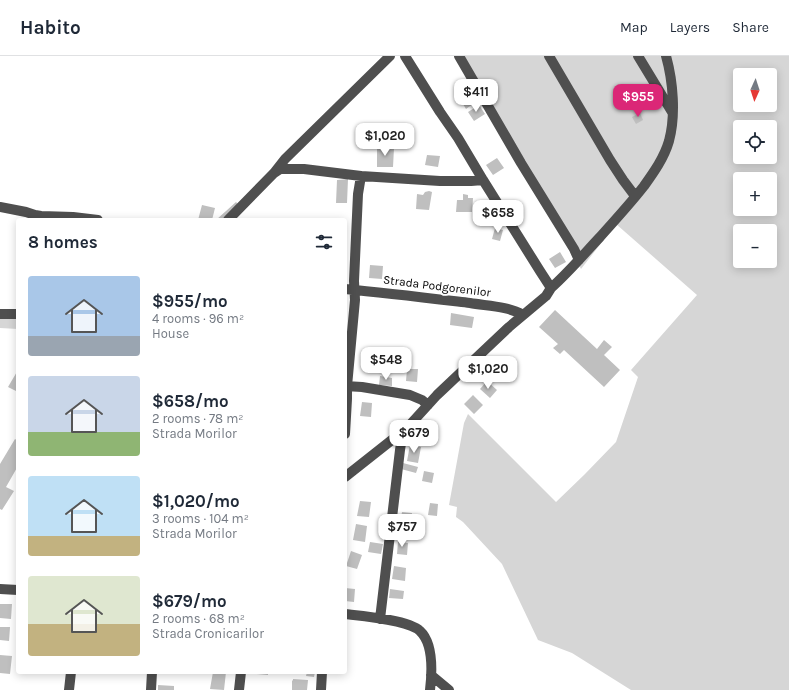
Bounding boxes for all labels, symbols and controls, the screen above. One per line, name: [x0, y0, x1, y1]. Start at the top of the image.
text: Habito: [20, 17, 81, 39]
text: Map: [620, 19, 648, 36]
text: Layers: [670, 19, 710, 36]
text: Share: [732, 19, 769, 36]
north arrow: [733, 68, 777, 112]
map controls: [733, 68, 777, 268]
pin: $411: [452, 79, 500, 113]
text: $411: [463, 84, 489, 99]
pin: $955: [614, 84, 662, 118]
text: $955: [622, 89, 654, 104]
button: locate: [733, 120, 777, 164]
pin: $1,020: [352, 123, 418, 157]
text: $1,020: [364, 128, 406, 143]
button: +: [733, 172, 777, 216]
pin: $658: [474, 200, 522, 234]
text: $658: [482, 205, 514, 220]
button: −: [733, 224, 777, 268]
icon: filters: [313, 231, 335, 253]
text: 8 homes: [28, 232, 98, 252]
street label: Strada Podgorenilor: [382, 272, 492, 300]
text: $955/mo: [152, 291, 228, 311]
icon: home: [60, 292, 108, 340]
text: 4 rooms · 96 m²: [152, 311, 244, 326]
text: House: [152, 326, 189, 341]
pin: $548: [362, 347, 410, 381]
text: $548: [370, 352, 402, 367]
pin: $1,020: [455, 356, 521, 390]
text: $1,020: [467, 361, 509, 376]
text: $658/mo: [152, 391, 229, 411]
icon: home: [60, 392, 108, 440]
text: 2 rooms · 78 m²: [152, 411, 244, 426]
pin: $679: [390, 420, 438, 454]
text: $679: [398, 425, 430, 440]
text: Strada Morilor: [152, 426, 237, 441]
text: $1,020/mo: [152, 491, 240, 511]
icon: home: [60, 492, 108, 540]
text: 3 rooms · 104 m²: [152, 511, 249, 526]
pin: $757: [378, 514, 426, 548]
text: $757: [387, 519, 417, 534]
text: Strada Morilor: [152, 526, 237, 541]
text: $679/mo: [152, 591, 227, 611]
icon: home: [60, 592, 108, 640]
text: 2 rooms · 68 m²: [152, 611, 245, 626]
text: Strada Cronicarilor: [152, 626, 264, 641]

